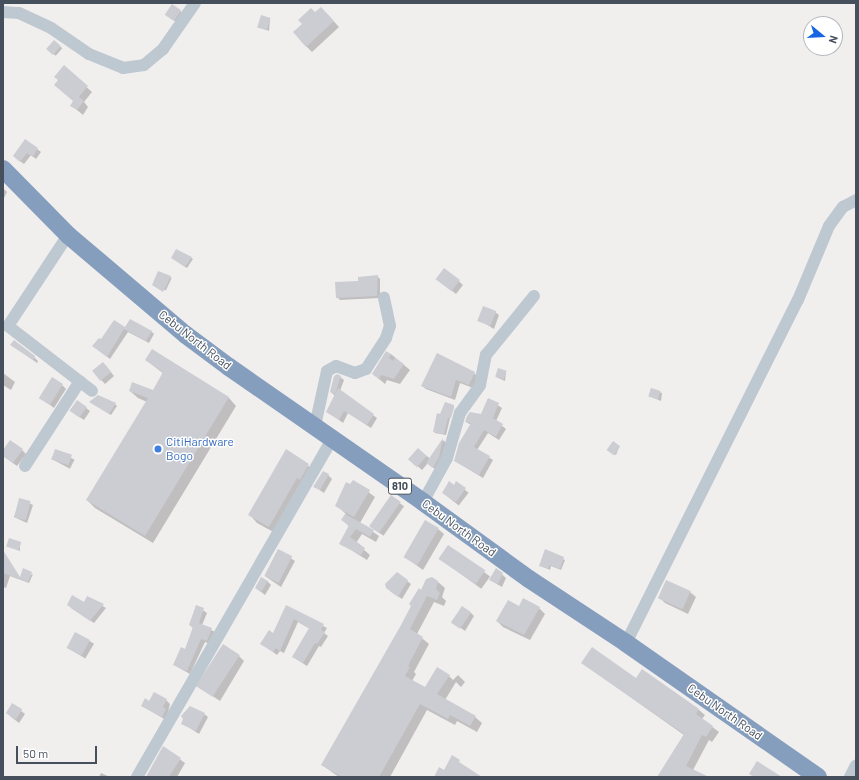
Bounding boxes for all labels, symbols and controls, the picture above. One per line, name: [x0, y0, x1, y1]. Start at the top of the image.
north arrow: [803, 16, 843, 56]
text: N: [827, 34, 841, 45]
street label: Cebu North Road: [156, 307, 234, 373]
place label: CitiHardware Bogo: [166, 435, 234, 463]
marker: CitiHardware Bogo: [153, 444, 163, 454]
road number: 810: [388, 477, 412, 495]
street label: Cebu North Road: [419, 496, 499, 560]
street label: Cebu North Road: [685, 681, 765, 743]
scale bar: [18, 738, 99, 764]
text: 50 m: [23, 746, 48, 760]

